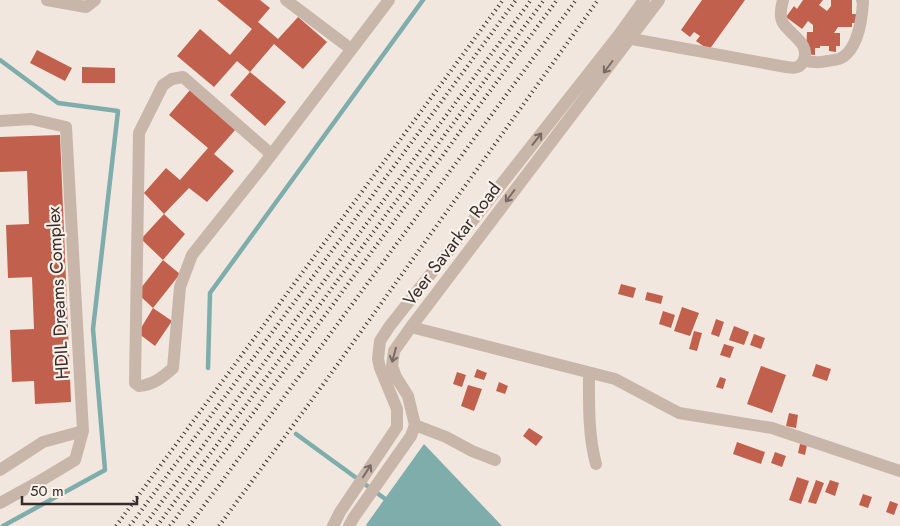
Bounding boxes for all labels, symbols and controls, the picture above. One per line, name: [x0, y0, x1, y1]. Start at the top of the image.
one-way arrow: [603, 60, 614, 73]
one-way arrow: [532, 132, 543, 145]
street label: Veer Savarkar Road: [397, 177, 507, 311]
one-way arrow: [505, 189, 515, 203]
street label: HDIL Dreams Complex: [40, 206, 76, 380]
one-way arrow: [389, 347, 399, 363]
one-way arrow: [362, 465, 372, 479]
scale bar: [22, 474, 138, 506]
text: 50 m: [30, 480, 64, 502]

